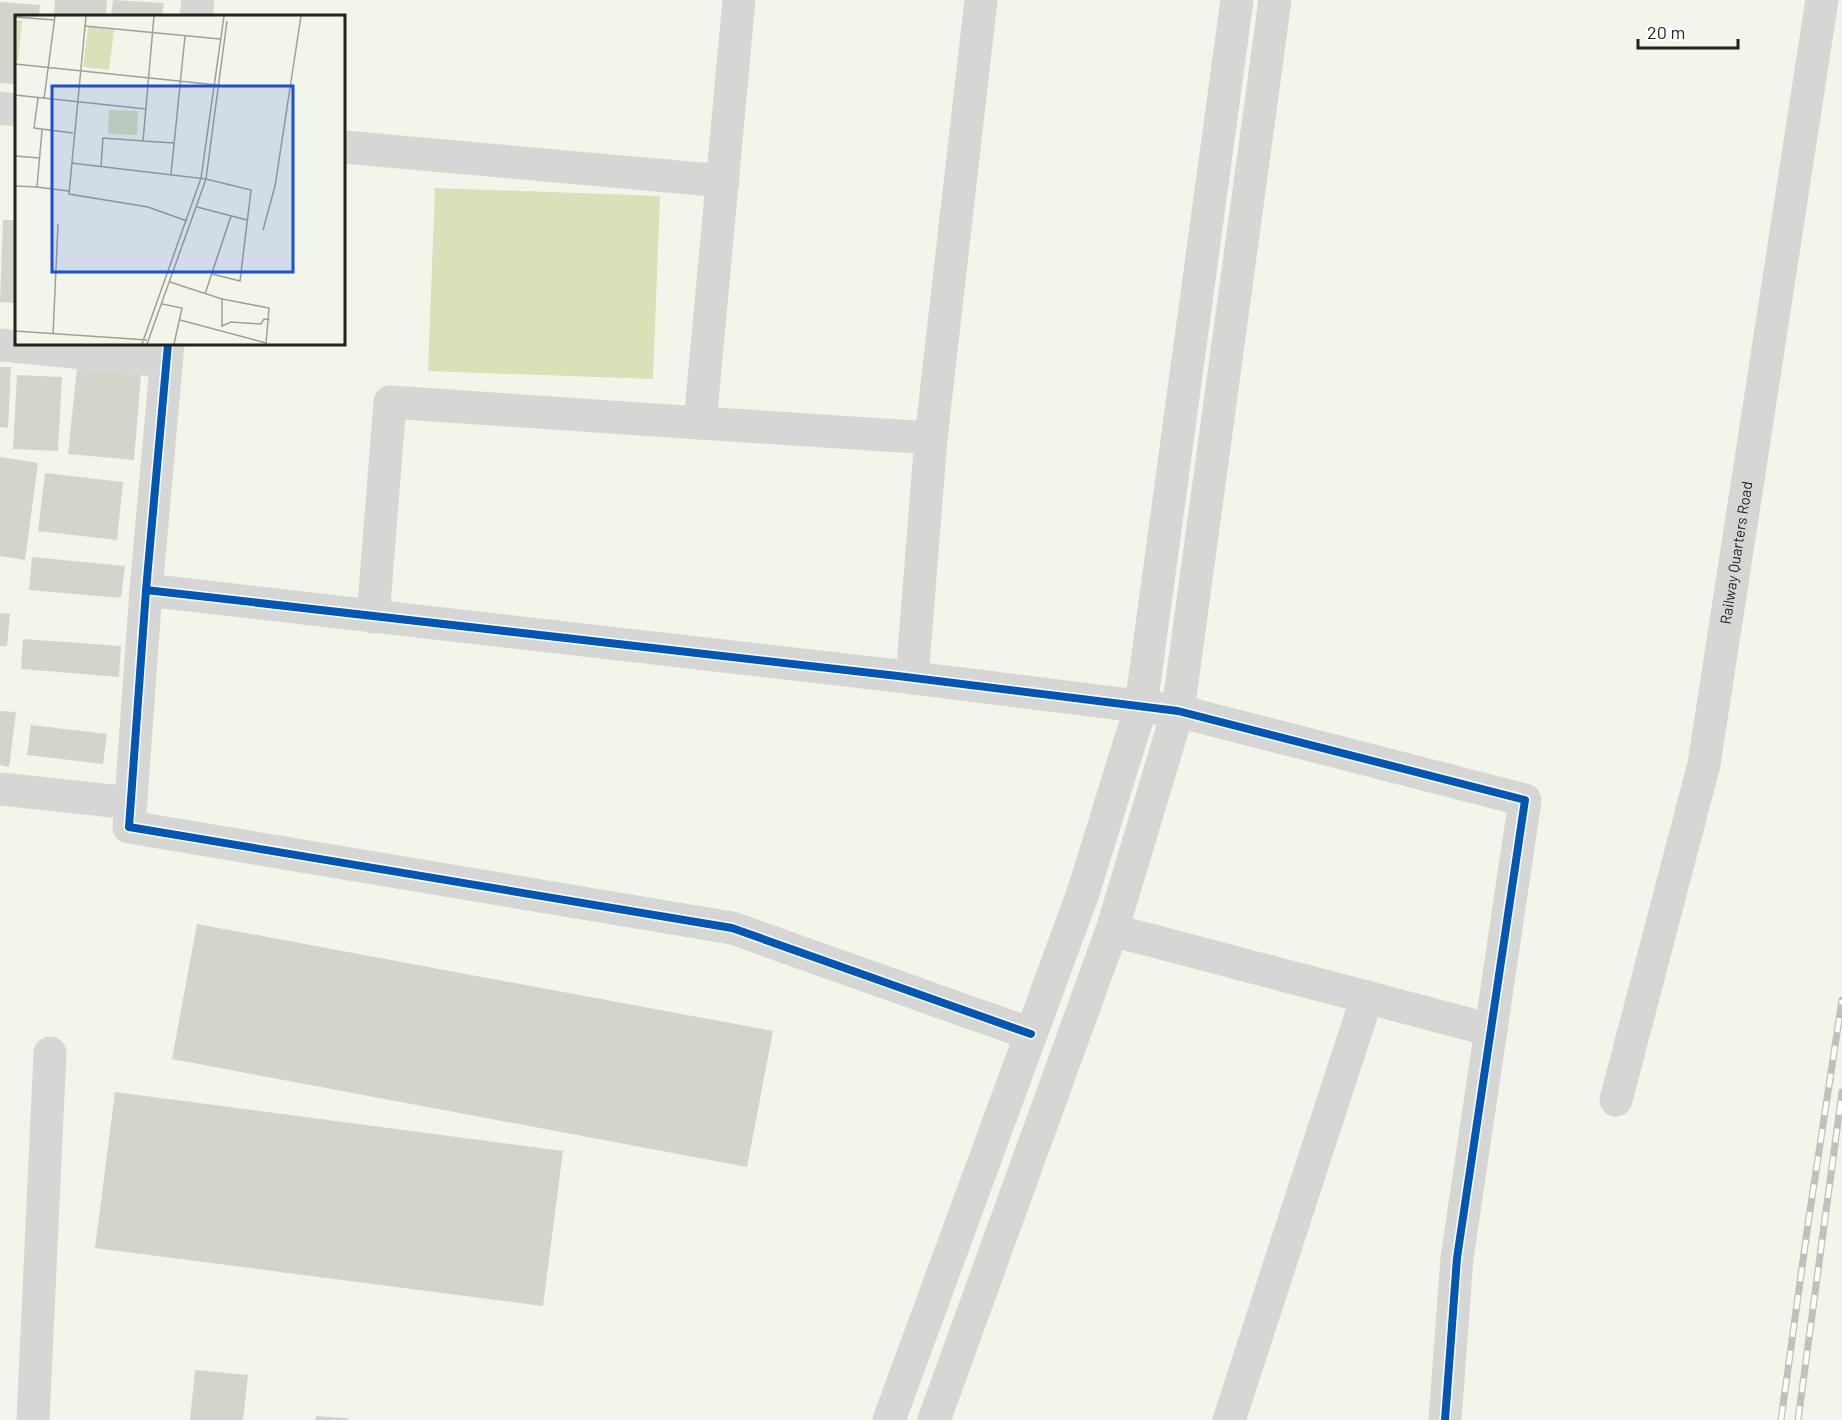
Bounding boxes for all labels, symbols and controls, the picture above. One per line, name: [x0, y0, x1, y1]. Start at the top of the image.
scale bar: [1638, 12, 1738, 50]
inset map: [15, 15, 345, 345]
text: 20 m: [1647, 21, 1685, 43]
street label: Railway Quarters Road: [1716, 480, 1756, 625]

